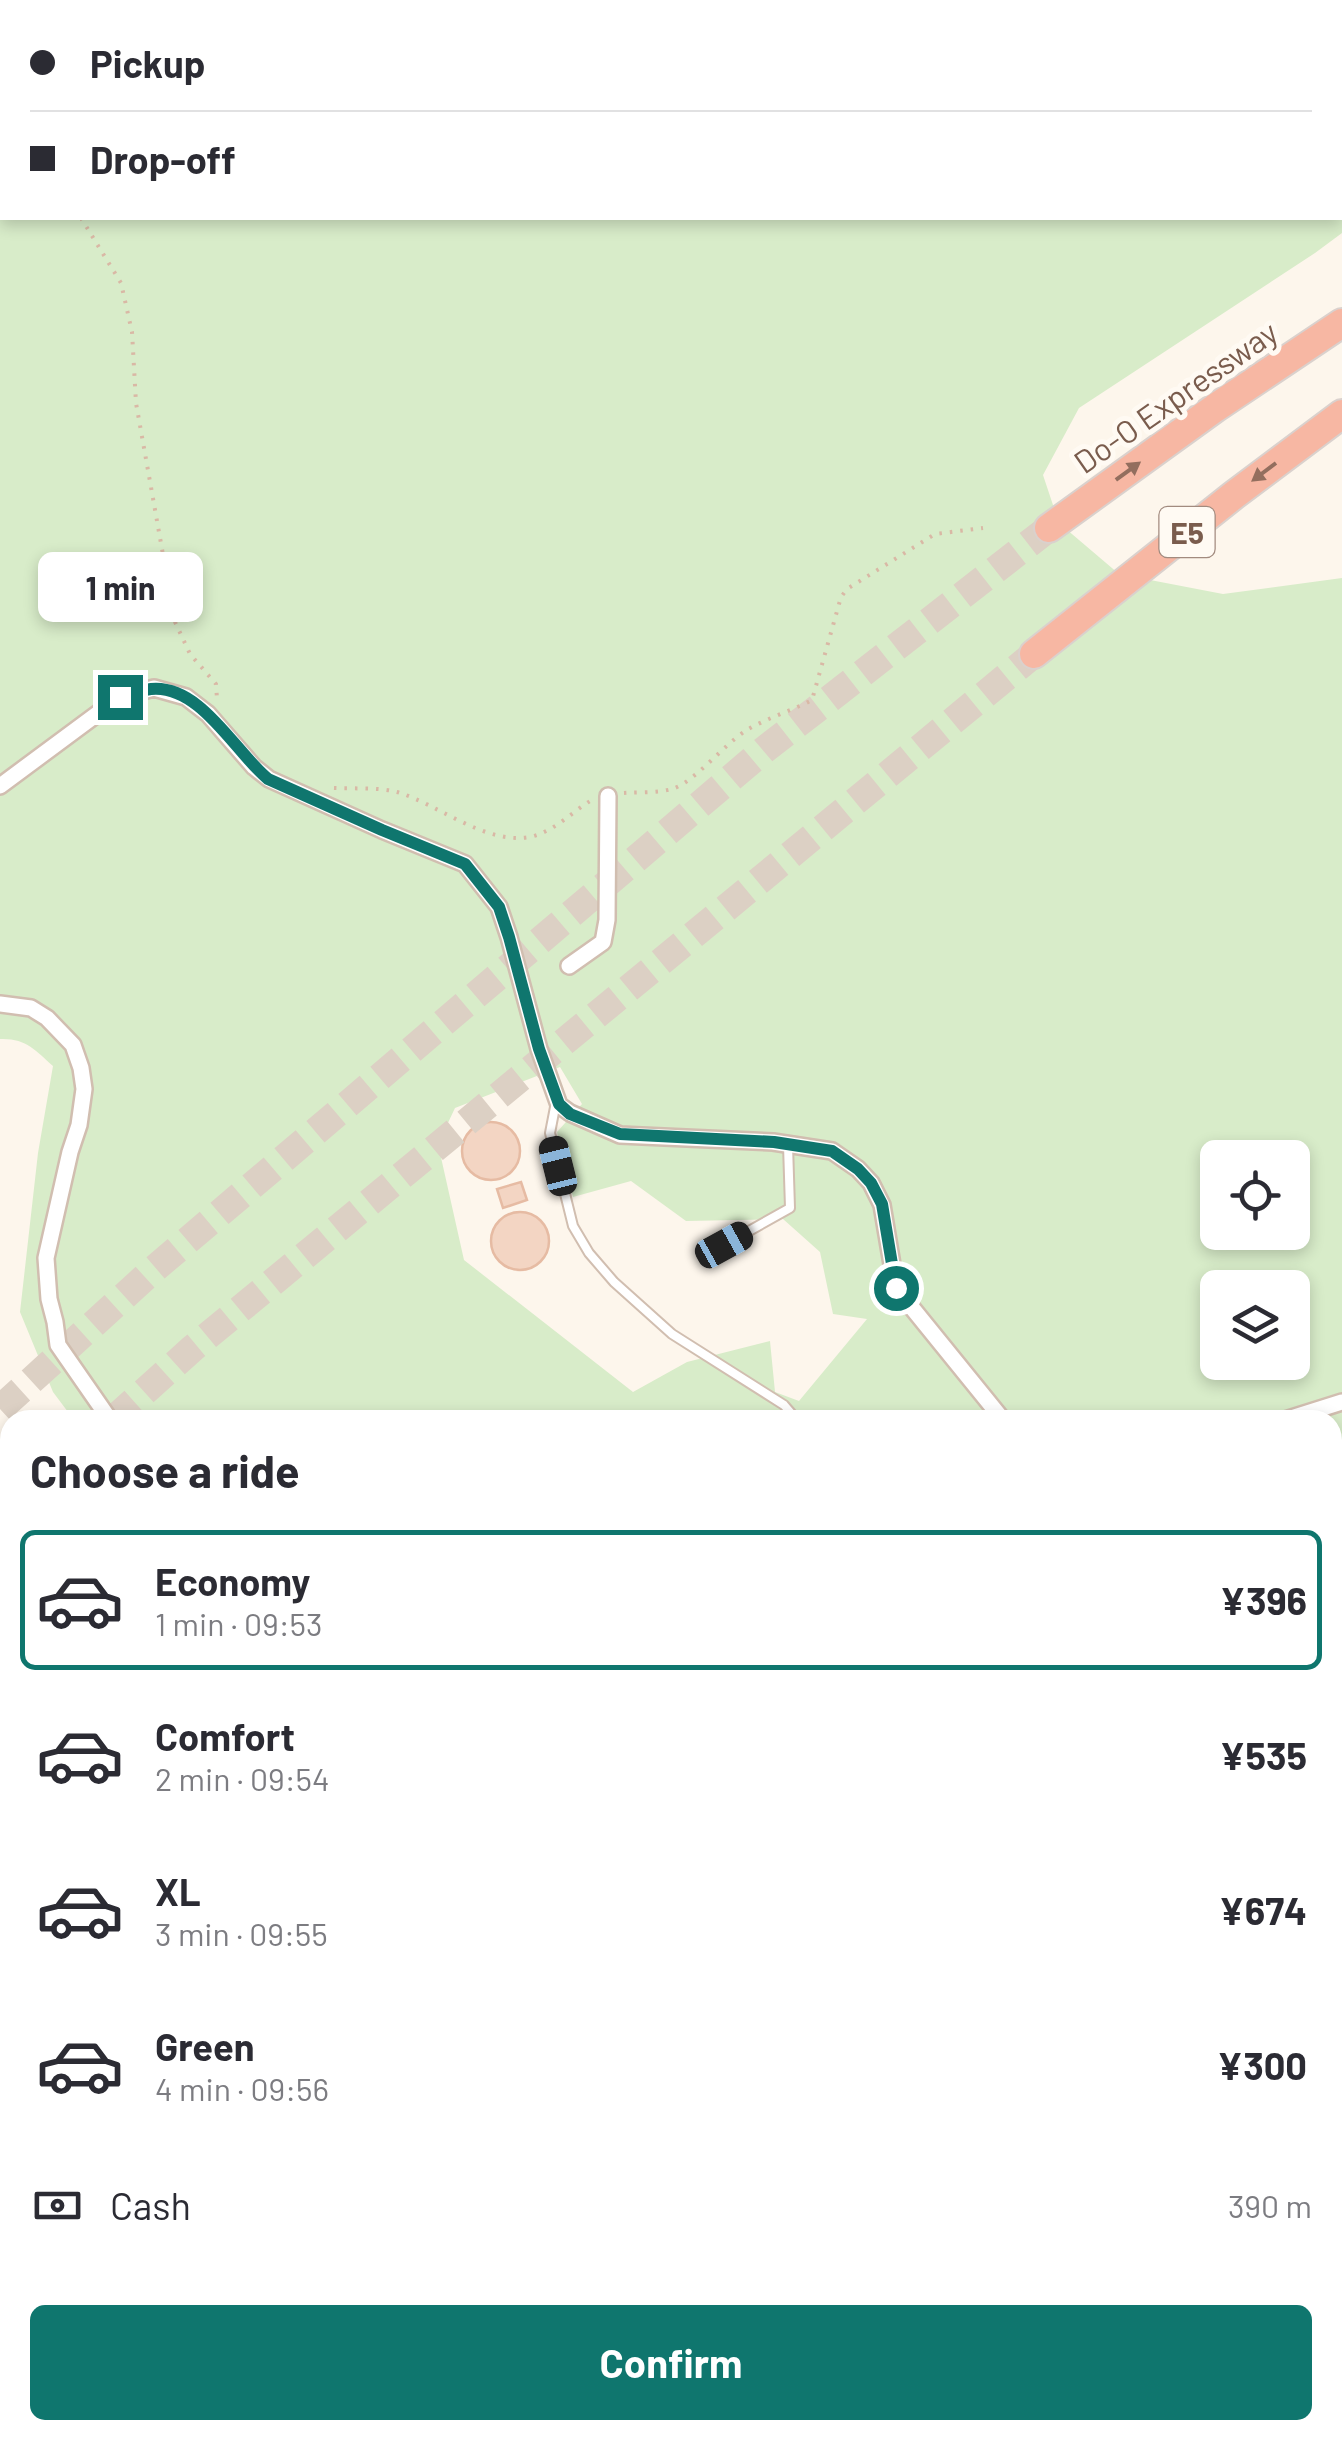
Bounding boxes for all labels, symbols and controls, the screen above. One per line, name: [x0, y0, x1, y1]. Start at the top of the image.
text: Pickup: [90, 40, 205, 86]
text: Drop-off: [90, 136, 236, 182]
street label: Do-O Expressway: [1066, 312, 1284, 480]
one-way arrow: [1115, 461, 1141, 481]
one-way arrow: [1251, 462, 1277, 482]
road number: E5: [1160, 507, 1214, 557]
callout: 1 min: [38, 552, 202, 622]
text: 1 min: [85, 568, 156, 606]
route end: [98, 675, 143, 720]
car: [536, 1133, 580, 1199]
map controls: [1200, 1140, 1310, 1380]
button: locate: [1200, 1140, 1310, 1250]
car: [690, 1217, 758, 1273]
route start: [874, 1266, 919, 1311]
button: layers: [1200, 1270, 1310, 1380]
text: Choose a ride: [30, 1443, 300, 1497]
icon: car: [35, 1555, 125, 1645]
text: Economy: [155, 1558, 310, 1604]
text: ¥396: [1220, 1577, 1307, 1623]
text: 1 min · 09:53: [155, 1604, 323, 1642]
icon: car: [35, 1710, 125, 1800]
text: Comfort: [155, 1713, 295, 1759]
text: ¥535: [1219, 1732, 1307, 1778]
text: 2 min · 09:54: [155, 1759, 330, 1797]
icon: car: [35, 1865, 125, 1955]
text: XL: [155, 1868, 201, 1914]
text: ¥674: [1219, 1887, 1307, 1933]
text: 3 min · 09:55: [155, 1914, 328, 1952]
icon: car: [35, 2020, 125, 2110]
text: Green: [155, 2023, 255, 2069]
text: ¥300: [1217, 2042, 1307, 2088]
text: 4 min · 09:56: [155, 2069, 329, 2107]
icon: cash: [30, 2178, 85, 2233]
text: Cash: [110, 2182, 191, 2228]
text: 390 m: [1228, 2186, 1312, 2224]
button: Confirm: [30, 2305, 1312, 2420]

